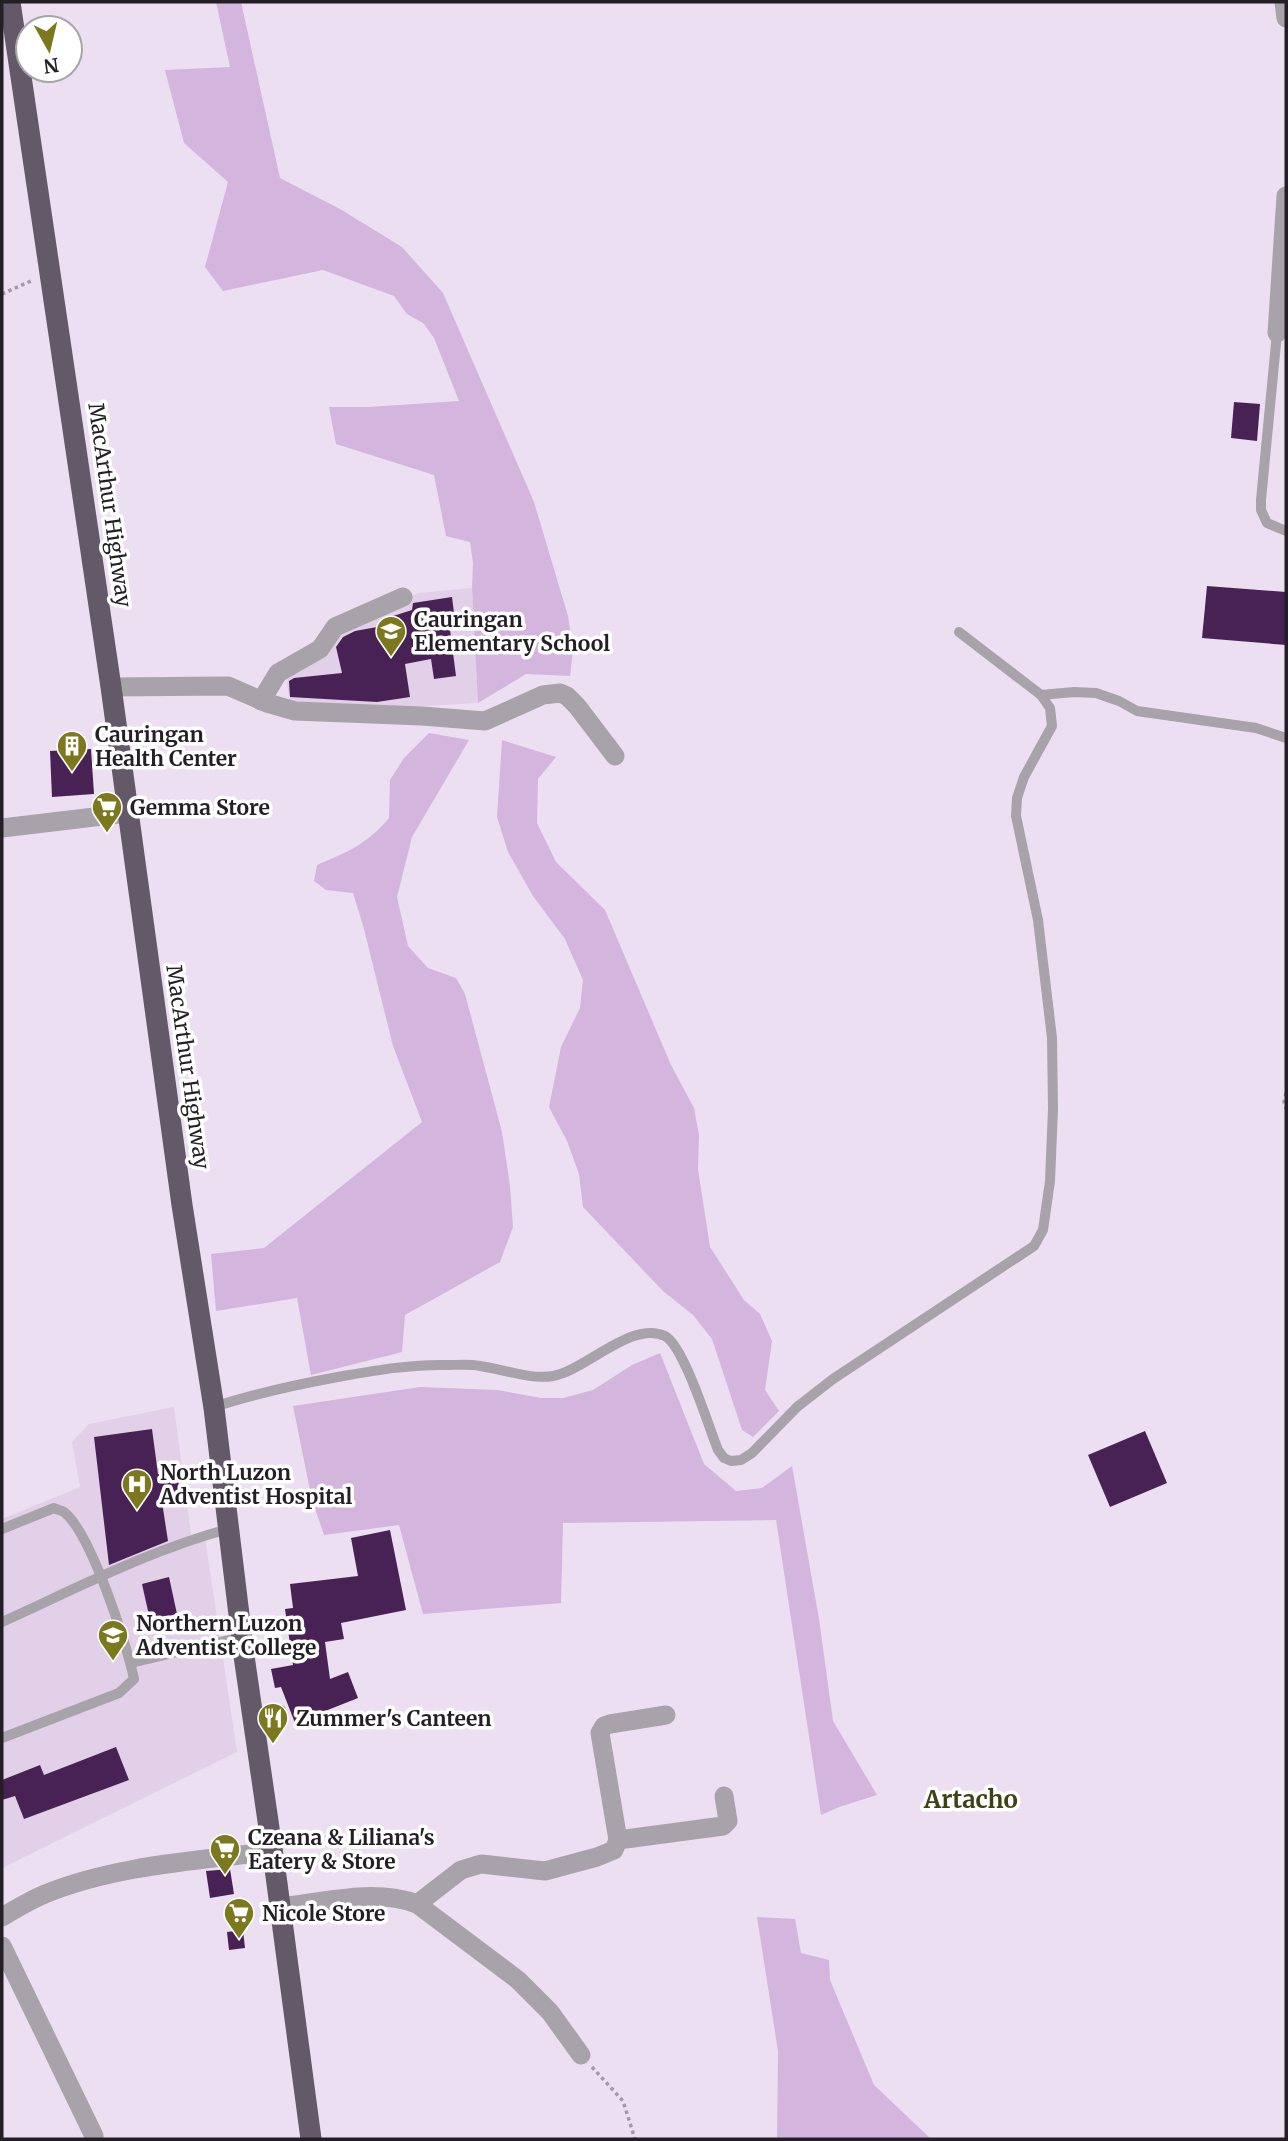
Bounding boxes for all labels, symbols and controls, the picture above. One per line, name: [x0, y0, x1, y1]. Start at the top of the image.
north arrow: [14, 14, 84, 84]
text: N: [42, 53, 60, 79]
street label: MacArthur Highway: [82, 401, 138, 610]
place label: Cauringan Elementary School: [414, 606, 610, 657]
school or university icon: Cauringan Elementary School: [374, 614, 408, 658]
place label: Cauringan Health Center: [95, 721, 237, 772]
building icon: Cauringan Health Center: [55, 729, 89, 773]
supermarket icon: Gemma Store: [90, 790, 124, 834]
place label: Gemma Store: [130, 794, 270, 821]
street label: MacArthur Highway: [160, 963, 216, 1172]
place label: North Luzon Adventist Hospital: [159, 1459, 353, 1510]
hospital icon: North Luzon Adventist Hospital: [120, 1467, 154, 1511]
place label: Northern Luzon Adventist College: [135, 1610, 316, 1661]
school or university icon: Northern Luzon Adventist College: [96, 1618, 130, 1662]
restaurant icon: Zummer's Canteen: [256, 1701, 290, 1745]
place label: Zummer's Canteen: [296, 1705, 491, 1732]
district label: Artacho: [923, 1784, 1018, 1815]
place label: Czeana & Liliana's Eatery & Store: [248, 1824, 435, 1875]
supermarket icon: Czeana & Liliana's Eatery & Store: [208, 1832, 242, 1876]
supermarket icon: Nicole Store: [222, 1896, 256, 1940]
place label: Nicole Store: [262, 1900, 385, 1927]

